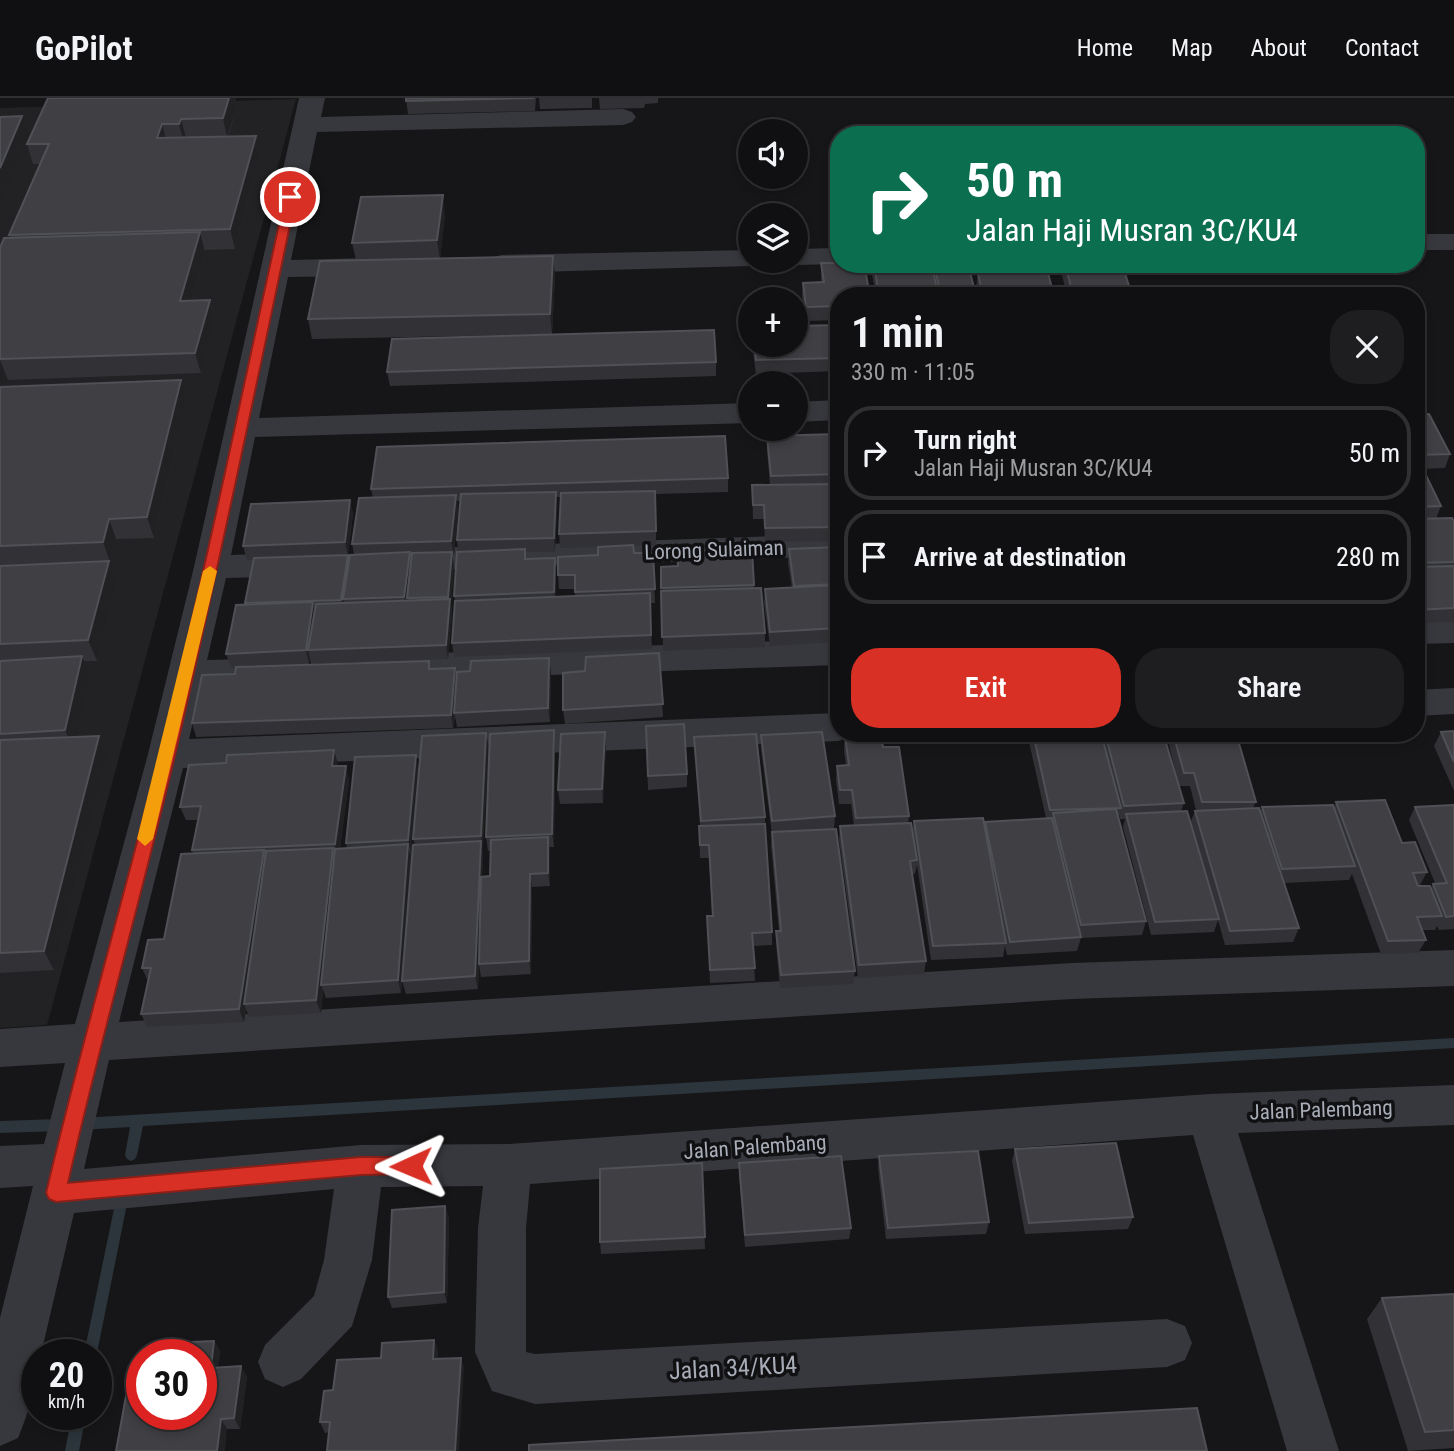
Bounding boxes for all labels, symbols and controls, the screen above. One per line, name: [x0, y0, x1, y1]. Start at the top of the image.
text: GoPilot: [35, 29, 133, 68]
text: Home: [1077, 34, 1133, 62]
text: Map: [1171, 34, 1213, 62]
text: About: [1251, 34, 1307, 62]
text: Contact: [1345, 34, 1419, 62]
map controls: [738, 119, 808, 441]
button: sound: [738, 119, 808, 189]
text: 50 m: [966, 152, 1063, 209]
icon: right: [851, 154, 942, 245]
pin: [260, 167, 320, 227]
icon: arrive: [271, 178, 309, 216]
button: layers: [738, 203, 808, 273]
text: Jalan Haji Musran 3C/KU4: [966, 211, 1298, 249]
button: +: [738, 287, 808, 357]
text: 1 min: [851, 308, 944, 357]
button: close: [1330, 310, 1404, 384]
text: 330 m · 11:05: [851, 359, 975, 386]
button: −: [738, 371, 808, 441]
text: Turn right: [914, 425, 1016, 455]
icon: right: [855, 434, 893, 472]
text: 50 m: [1349, 438, 1400, 468]
text: Jalan Haji Musran 3C/KU4: [914, 455, 1153, 482]
street label: Lorong Sulaiman: [644, 536, 784, 564]
icon: arrive: [855, 538, 893, 576]
text: Arrive at destination: [914, 542, 1126, 572]
text: 280 m: [1336, 542, 1400, 572]
button: Exit: [851, 648, 1121, 728]
button: Share: [1135, 648, 1404, 728]
street label: Jalan Palembang: [1249, 1096, 1393, 1124]
position arrow: [374, 1129, 448, 1203]
street label: Jalan Palembang: [683, 1130, 827, 1164]
speed limit sign: 30: [126, 1339, 217, 1430]
street label: Jalan 34/KU4: [668, 1351, 798, 1385]
text: 20: [49, 1355, 84, 1396]
text: km/h: [48, 1391, 85, 1412]

